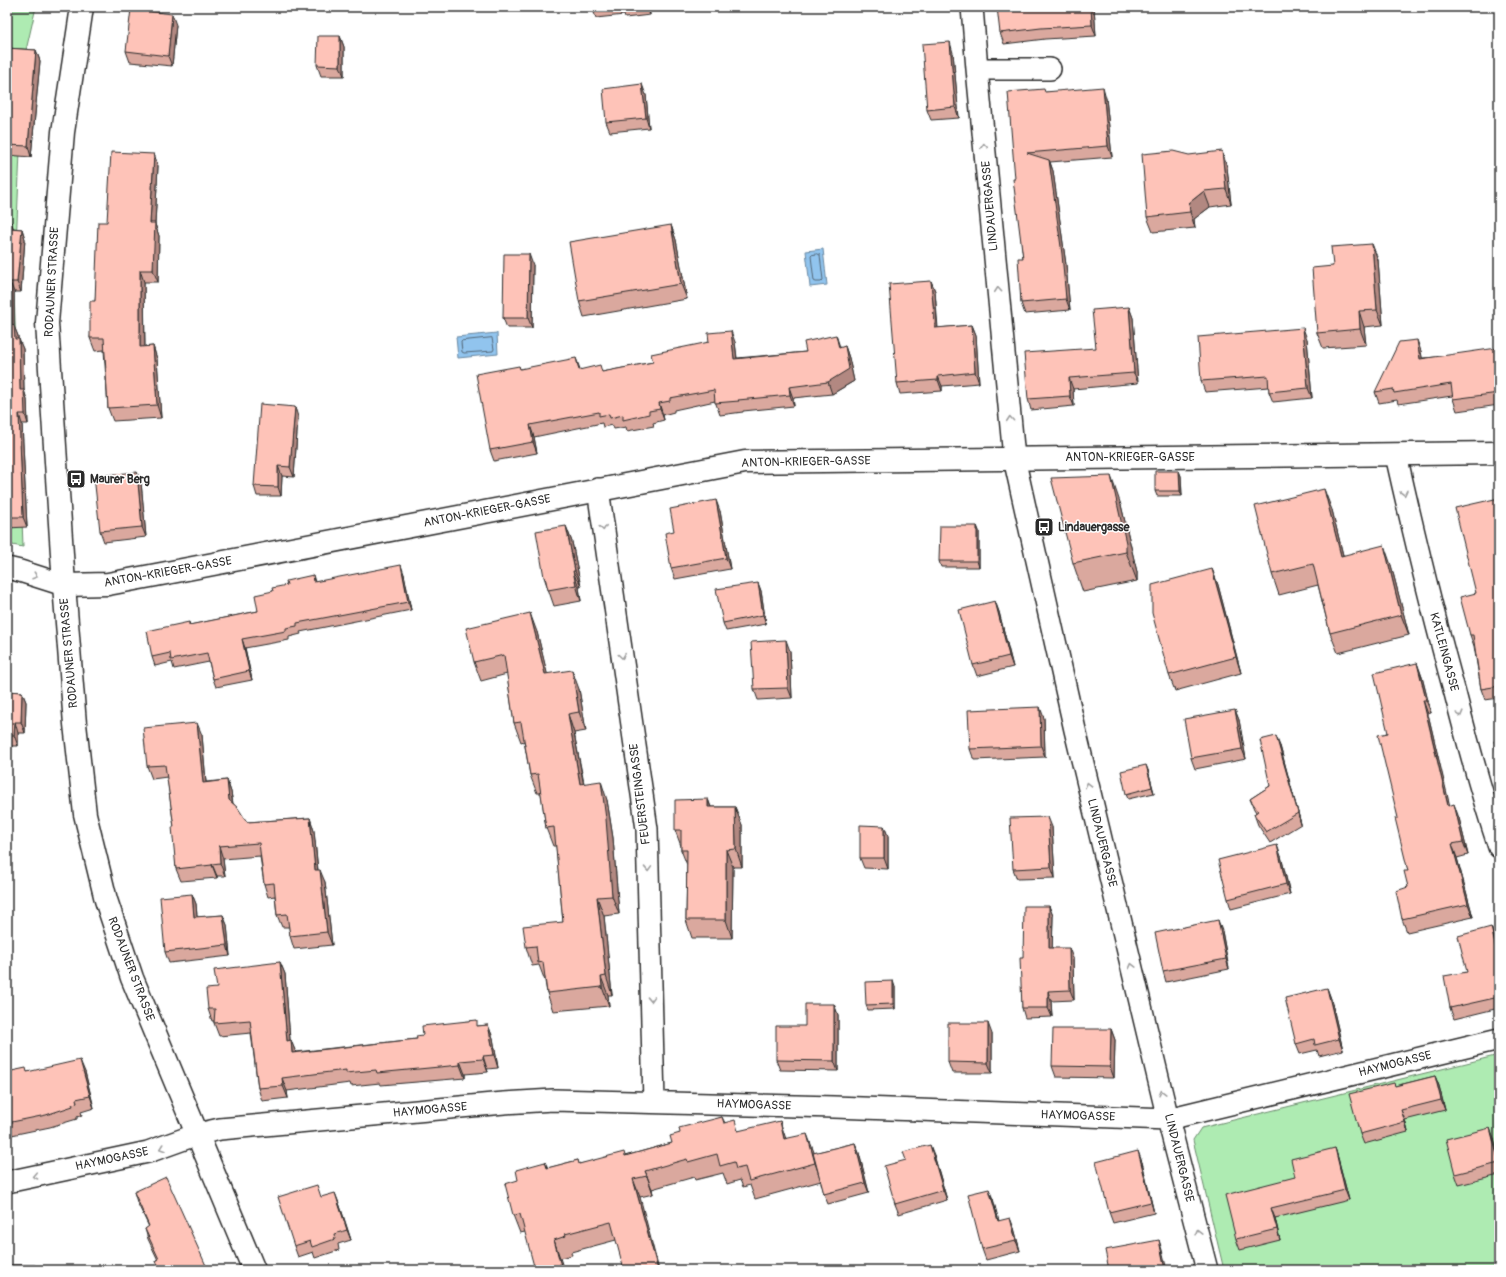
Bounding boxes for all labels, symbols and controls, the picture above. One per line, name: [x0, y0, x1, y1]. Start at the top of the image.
one-way arrow: [980, 143, 989, 149]
street label: LINDAUERGASSE: [979, 160, 1001, 252]
street label: RODAUNER STRASSE: [42, 227, 62, 337]
one-way arrow: [993, 287, 1002, 293]
one-way arrow: [1006, 416, 1015, 422]
street label: ANTON-KRIEGER-GASSE: [1065, 450, 1195, 465]
street label: ANTON-KRIEGER-GASSE: [741, 453, 871, 471]
bus stop icon: Maurer Berg: [65, 468, 87, 490]
place label: Maurer Berg: [90, 472, 150, 487]
one-way arrow: [1400, 490, 1408, 496]
street label: ANTON-KRIEGER-GASSE: [422, 491, 552, 531]
bus stop icon: Lindauergasse: [1033, 516, 1055, 538]
place label: Lindauergasse: [1058, 520, 1130, 535]
one-way arrow: [598, 525, 607, 531]
street label: ANTON-KRIEGER-GASSE: [103, 553, 233, 591]
one-way arrow: [32, 571, 39, 580]
street label: RODAUNER STRASSE: [57, 597, 81, 709]
street label: KATLEINGASSE: [1426, 611, 1462, 693]
one-way arrow: [617, 653, 626, 660]
one-way arrow: [1455, 710, 1464, 717]
street label: FEUERSTEINGASSE: [626, 742, 654, 846]
one-way arrow: [1085, 782, 1093, 789]
street label: LINDAUERGASSE: [1084, 797, 1120, 889]
one-way arrow: [644, 866, 652, 872]
street label: RODAUNER STRASSE: [104, 915, 158, 1023]
one-way arrow: [1128, 963, 1136, 969]
one-way arrow: [647, 996, 655, 1002]
street label: HAYMOGASSE: [1357, 1048, 1433, 1080]
one-way arrow: [1158, 1089, 1167, 1096]
street label: HAYMOGASSE: [716, 1096, 792, 1114]
street label: HAYMOGASSE: [392, 1099, 468, 1121]
street label: HAYMOGASSE: [1040, 1107, 1116, 1125]
street label: LINDAUERGASSE: [1161, 1112, 1197, 1204]
one-way arrow: [158, 1143, 165, 1151]
street label: HAYMOGASSE: [74, 1144, 150, 1174]
one-way arrow: [32, 1171, 38, 1179]
one-way arrow: [1194, 1229, 1202, 1235]

